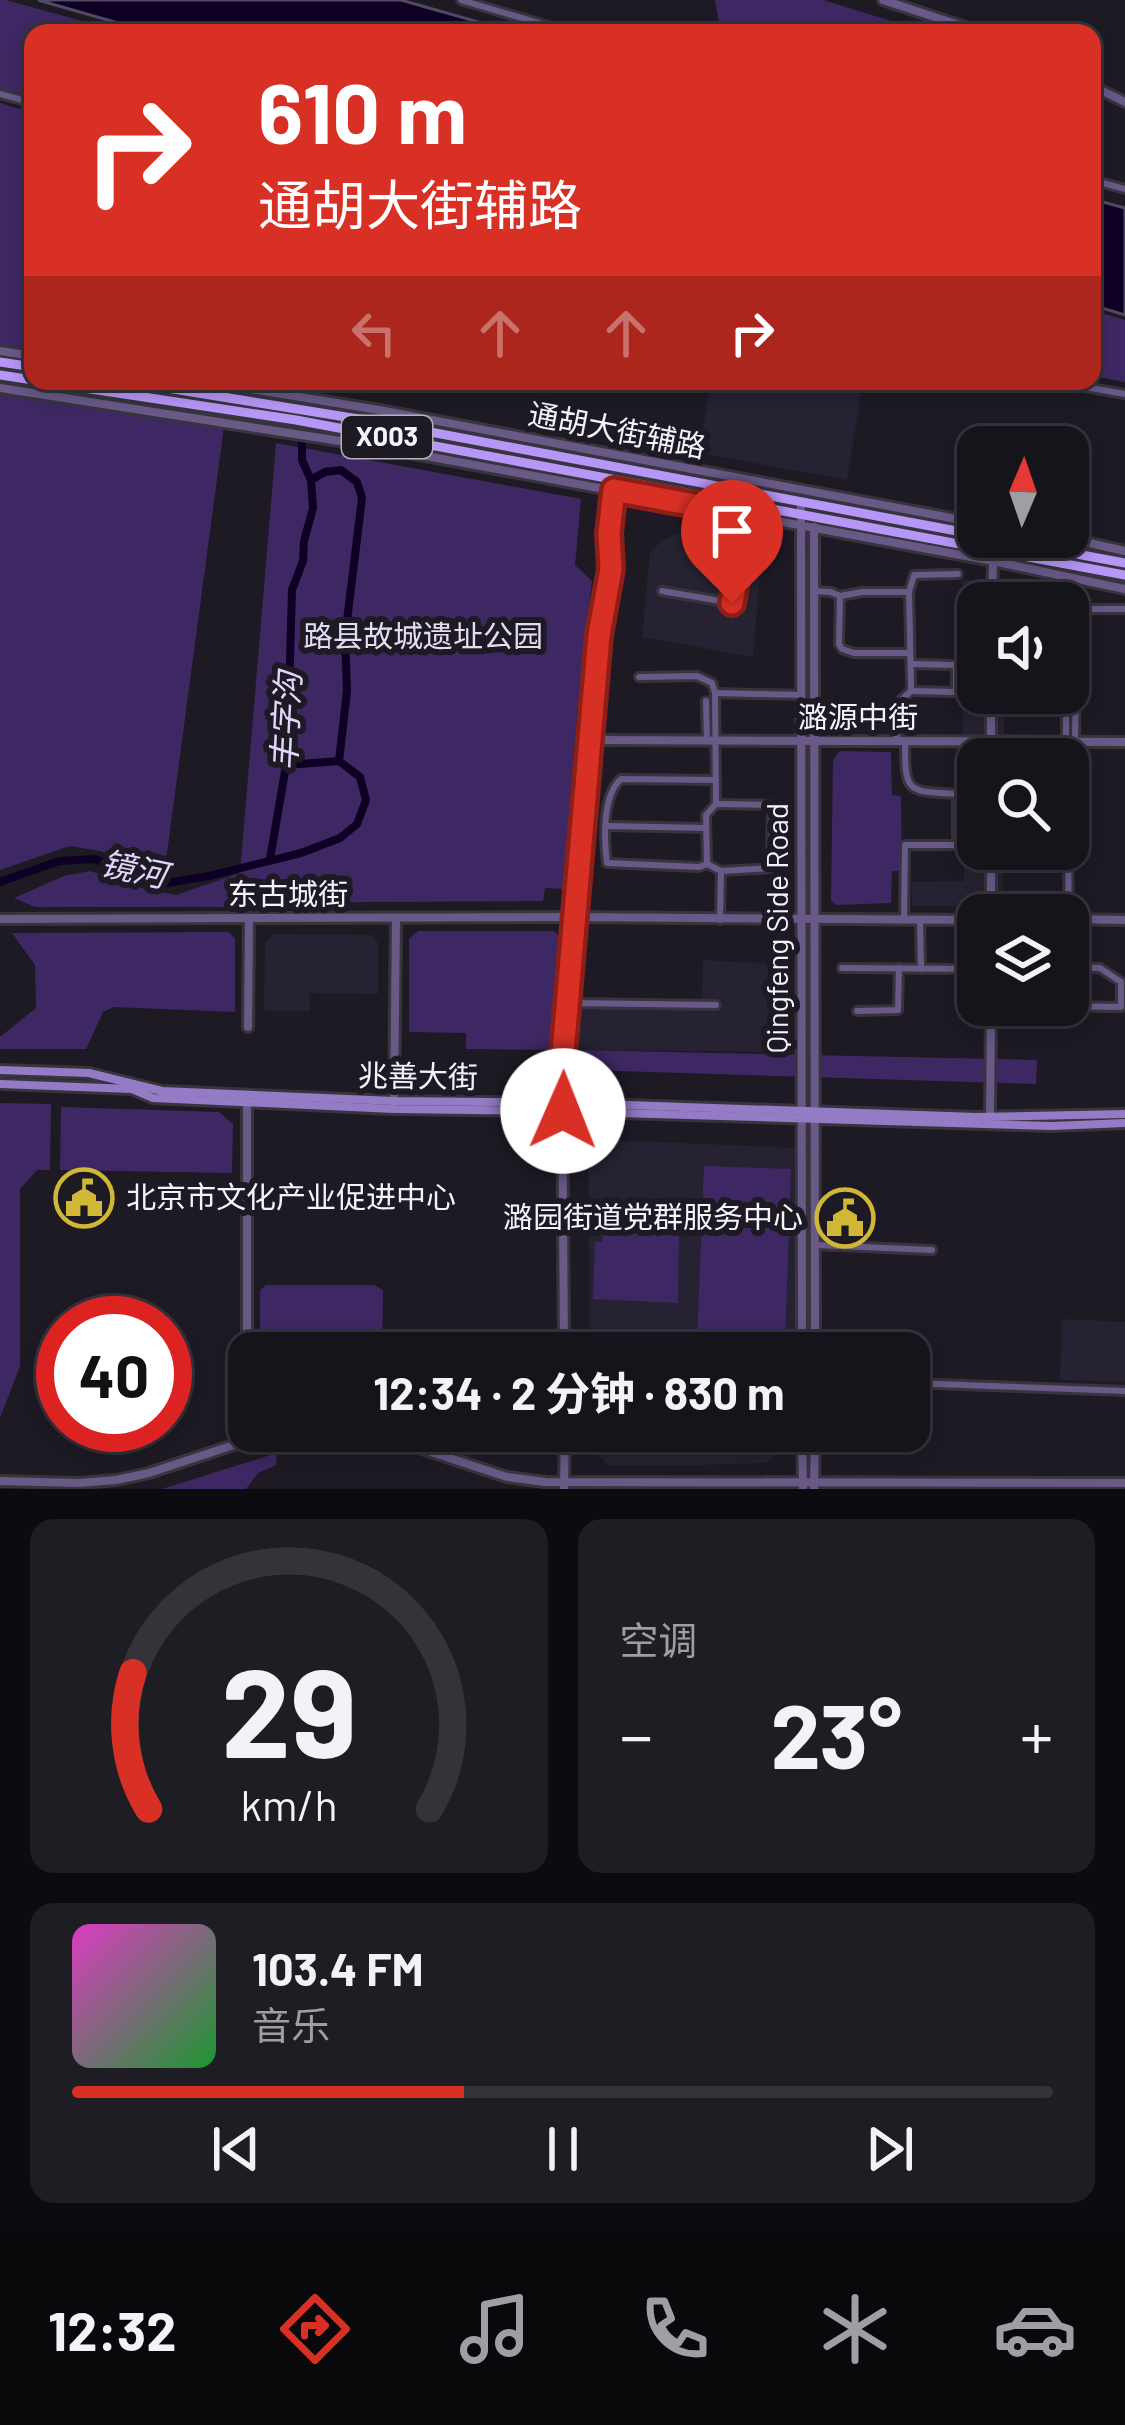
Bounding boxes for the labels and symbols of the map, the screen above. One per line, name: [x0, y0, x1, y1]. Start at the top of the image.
street label: 通胡大街辅路: [526, 394, 709, 464]
road number: X003: [342, 416, 432, 458]
north arrow: [957, 426, 1089, 558]
pin: [681, 480, 783, 603]
park label: 路县故城遗址公园: [303, 617, 543, 653]
water label: 丰字沟: [262, 667, 308, 771]
street label: 潞源中街: [798, 698, 918, 734]
street label: Qingfeng Side Road: [758, 803, 794, 1053]
water label: 镜河: [98, 842, 177, 896]
street label: 东古城街: [228, 875, 348, 911]
position arrow: [500, 1048, 626, 1174]
street label: 兆善大街: [358, 1056, 478, 1094]
public building icon: 北京市文化产业促进中心: [53, 1167, 115, 1229]
place label: 北京市文化产业促进中心: [126, 1178, 456, 1214]
public building icon: 潞园街道党群服务中心: [814, 1187, 876, 1249]
place label: 潞园街道党群服务中心: [503, 1198, 803, 1234]
speed limit sign: 40: [36, 1296, 192, 1452]

